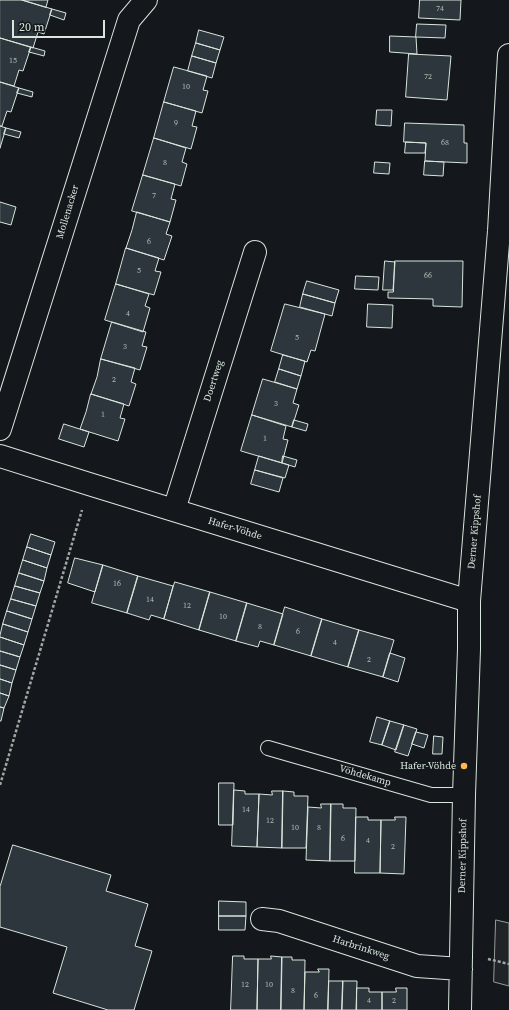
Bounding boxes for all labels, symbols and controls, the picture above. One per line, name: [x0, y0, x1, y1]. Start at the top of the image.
house number: 74: [436, 4, 444, 14]
scale bar: [14, 12, 107, 38]
text: 20 m: [19, 19, 45, 35]
house number: 15: [9, 56, 17, 66]
house number: 72: [424, 72, 432, 82]
house number: 10: [182, 82, 190, 92]
house number: 9: [174, 118, 178, 128]
house number: 68: [441, 138, 449, 148]
house number: 8: [163, 158, 167, 168]
street label: Mollenacker: [54, 184, 82, 240]
house number: 7: [152, 191, 156, 201]
house number: 6: [147, 237, 151, 247]
house number: 5: [137, 266, 141, 276]
house number: 66: [424, 271, 432, 281]
house number: 4: [126, 309, 130, 319]
house number: 5: [295, 333, 299, 343]
house number: 3: [123, 342, 127, 352]
street label: Doertweg: [202, 359, 226, 403]
house number: 2: [112, 375, 116, 385]
house number: 3: [274, 399, 278, 409]
house number: 1: [101, 410, 105, 420]
house number: 1: [263, 434, 267, 444]
street label: Derner Kippshof: [466, 494, 484, 570]
street label: Hafer-Vöhde: [207, 515, 263, 543]
house number: 16: [113, 579, 121, 589]
house number: 14: [146, 595, 154, 605]
house number: 12: [183, 601, 191, 611]
house number: 10: [219, 612, 227, 622]
house number: 8: [258, 622, 262, 632]
house number: 6: [296, 627, 300, 637]
house number: 4: [333, 638, 337, 648]
house number: 2: [367, 655, 371, 665]
place label: Hafer-Vöhde: [400, 760, 456, 772]
marker: Hafer-Vöhde: [459, 761, 469, 771]
street label: Vöhdekamp: [338, 763, 392, 789]
house number: 14: [242, 805, 250, 815]
house number: 12: [266, 816, 274, 826]
street label: Derner Kippshof: [456, 819, 470, 893]
house number: 10: [291, 823, 299, 833]
house number: 8: [317, 823, 321, 833]
house number: 6: [341, 834, 345, 844]
house number: 4: [366, 836, 370, 846]
house number: 2: [391, 842, 395, 852]
street label: Harbrinkweg: [331, 933, 391, 963]
house number: 12: [241, 980, 249, 990]
house number: 10: [265, 980, 273, 990]
house number: 8: [291, 986, 295, 996]
house number: 6: [314, 991, 318, 1001]
house number: 4: [367, 996, 371, 1006]
house number: 2: [392, 996, 396, 1006]

